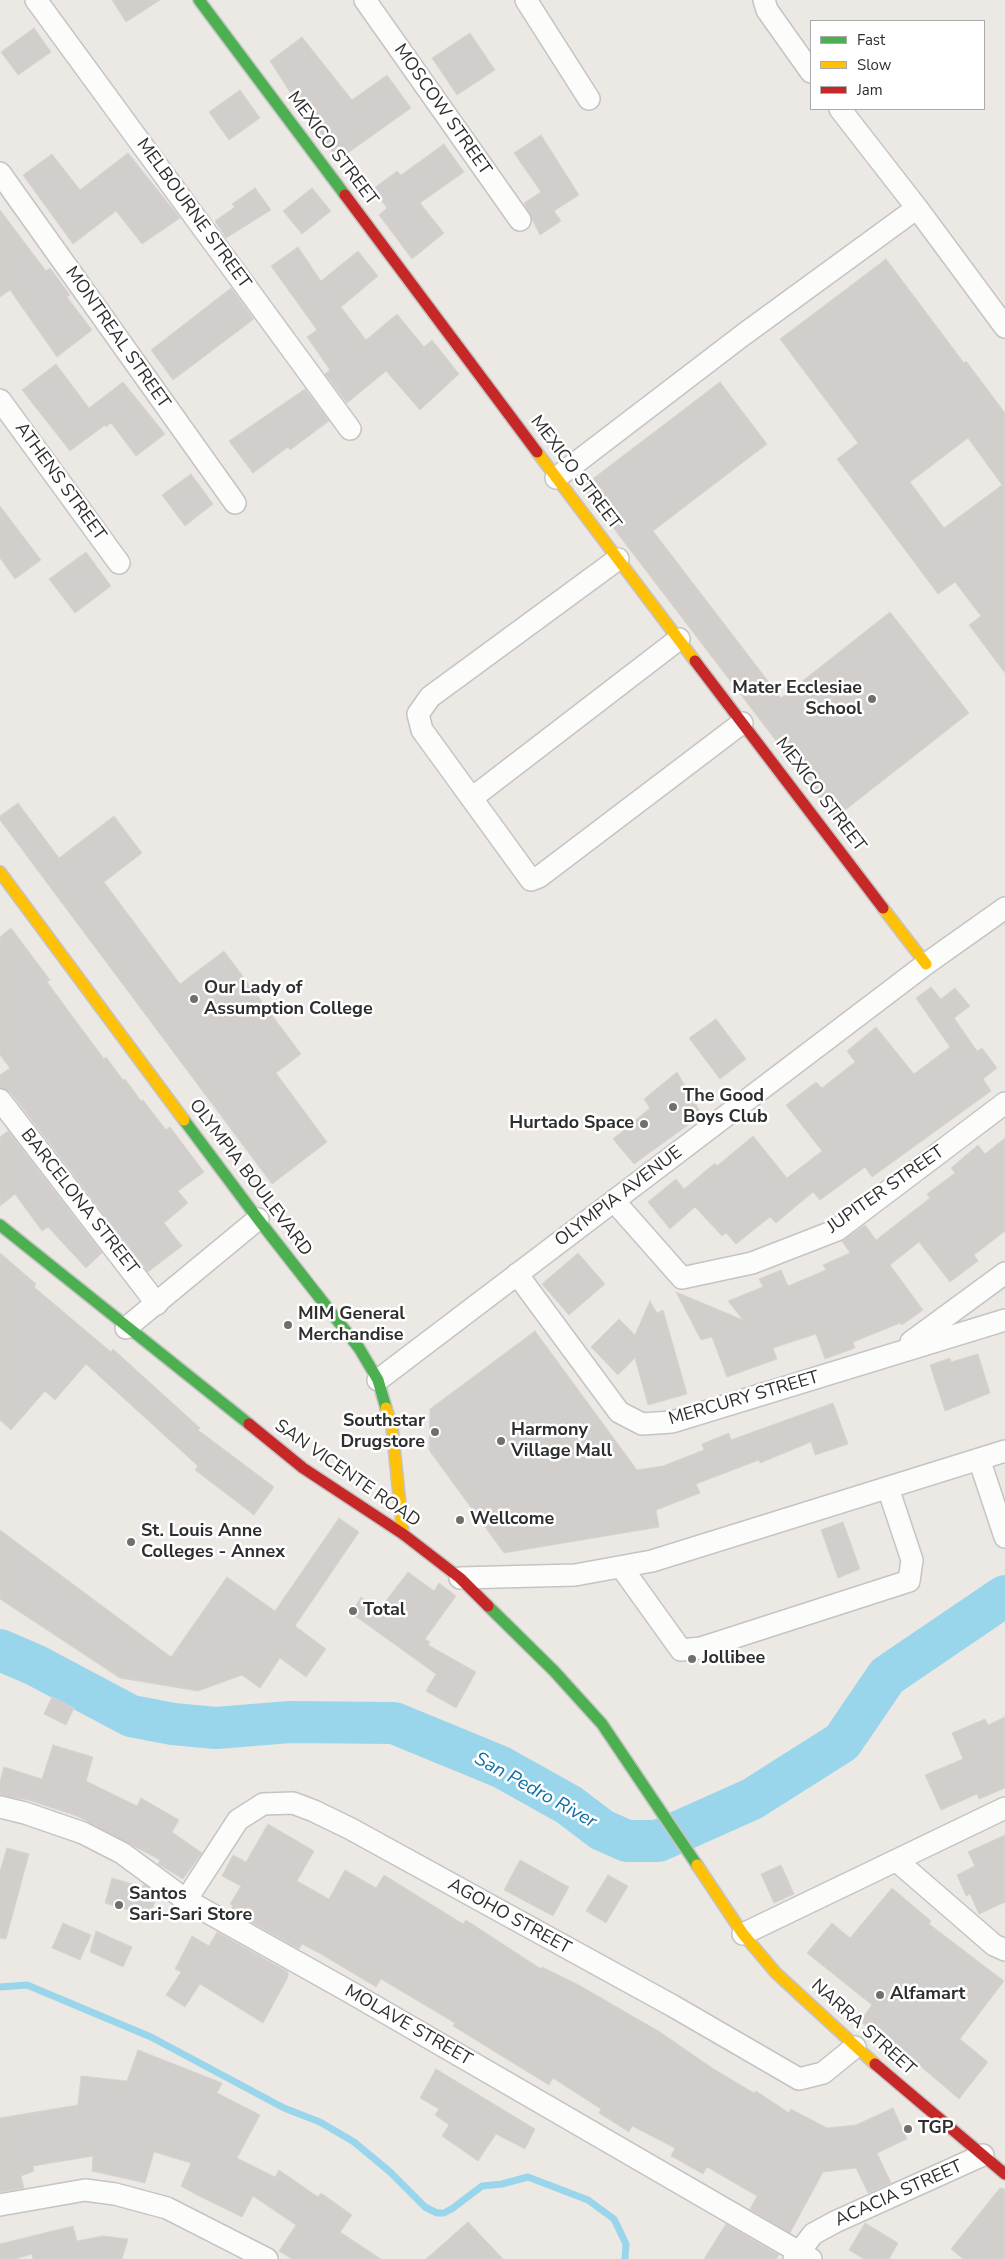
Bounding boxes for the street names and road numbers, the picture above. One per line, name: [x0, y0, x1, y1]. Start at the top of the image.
street label: MOSCOW STREET: [389, 40, 495, 180]
street label: MEXICO STREET: [282, 88, 382, 210]
street label: MELBOURNE STREET: [131, 135, 255, 293]
street label: MONTREAL STREET: [60, 263, 174, 413]
street label: MEXICO STREET: [525, 412, 625, 534]
street label: ATHENS STREET: [10, 419, 110, 545]
street label: MEXICO STREET: [770, 734, 870, 856]
street label: OLYMPIA BOULEVARD: [184, 1095, 316, 1261]
street label: BARCELONA STREET: [15, 1125, 143, 1279]
street label: OLYMPIA AVENUE: [551, 1142, 687, 1252]
street label: JUPITER STREET: [823, 1142, 949, 1238]
street label: MERCURY STREET: [666, 1367, 822, 1431]
street label: SAN VICENTE ROAD: [270, 1416, 424, 1532]
street label: AGOHO STREET: [444, 1874, 574, 1960]
street label: NARRA STREET: [806, 1975, 920, 2081]
street label: MOLAVE STREET: [340, 1981, 476, 2071]
street label: ACACIA STREET: [832, 2156, 966, 2232]

